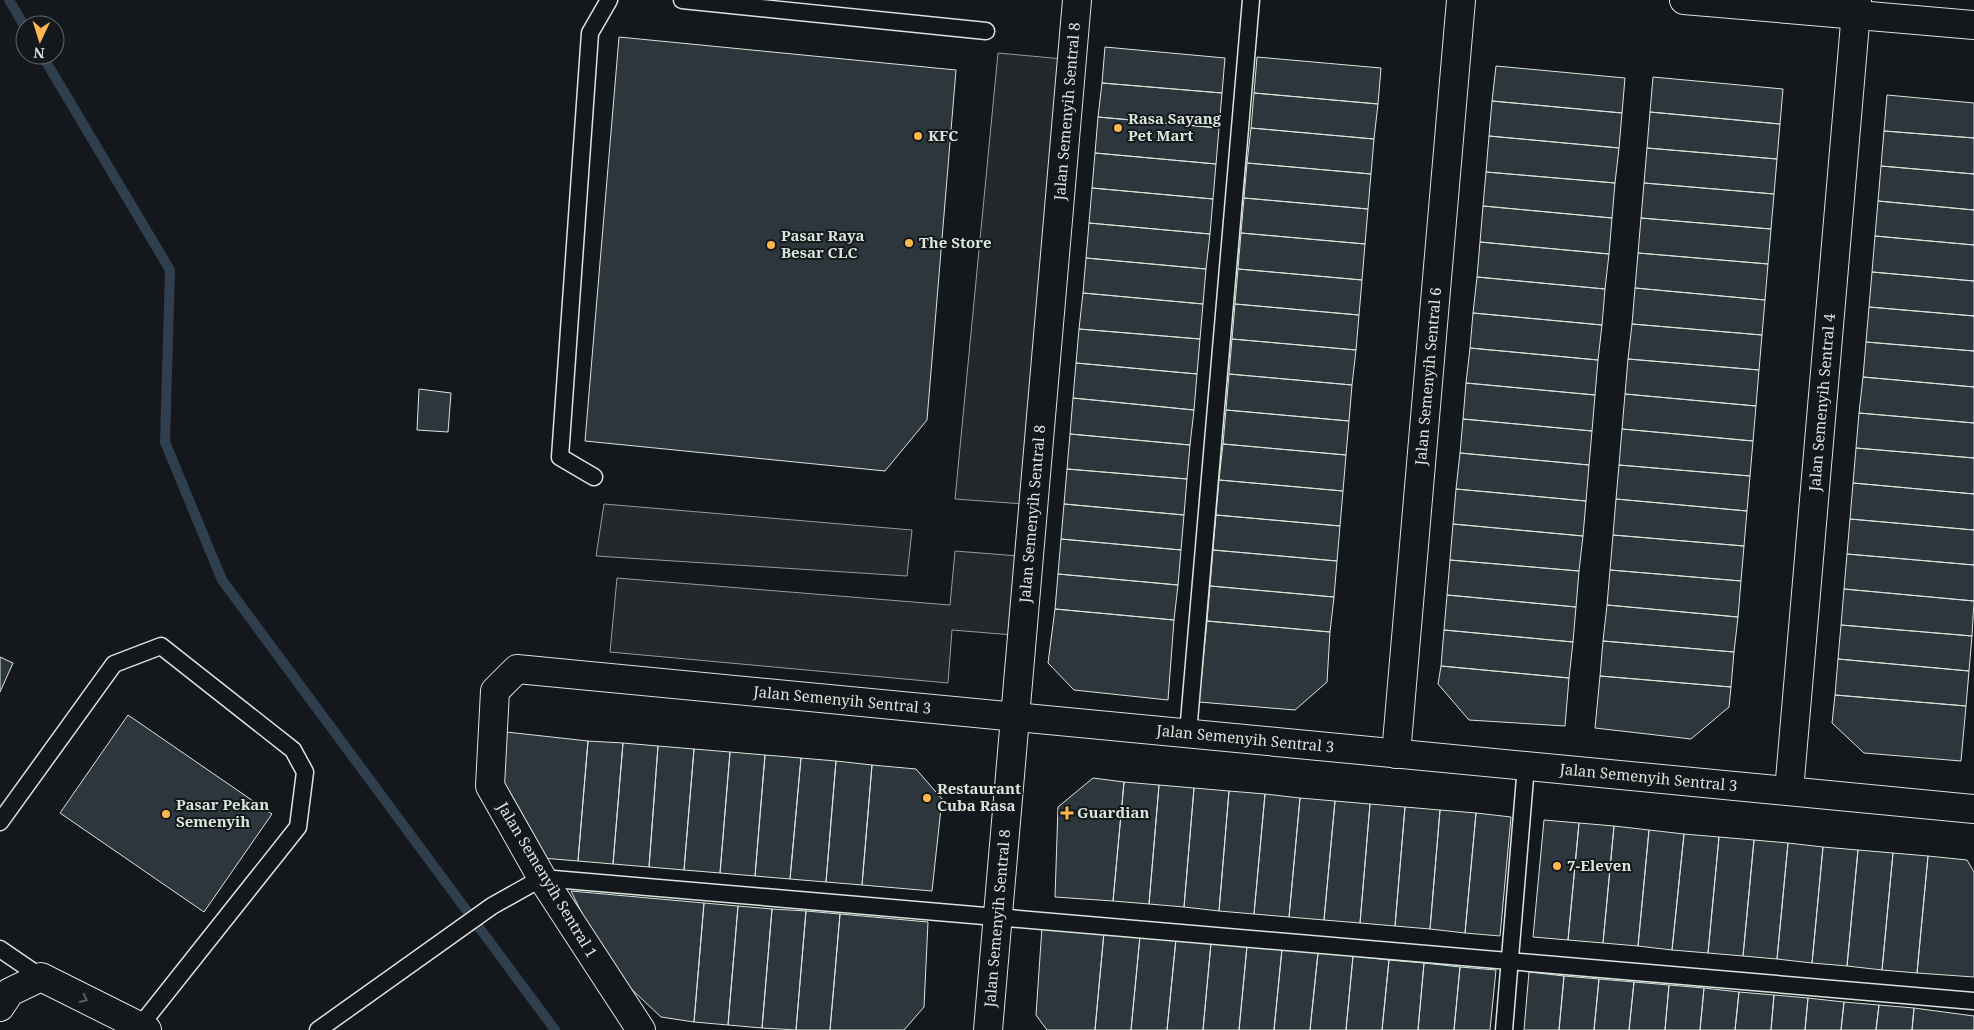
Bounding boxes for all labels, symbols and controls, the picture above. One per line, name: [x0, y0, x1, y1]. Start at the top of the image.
north arrow: [15, 15, 65, 65]
street label: Jalan Semenyih Sentral 8: [1049, 22, 1084, 202]
text: N: [33, 44, 45, 63]
place label: Rasa Sayang Pet Mart: [1128, 108, 1222, 145]
marker: Rasa Sayang Pet Mart: [1112, 122, 1124, 134]
place label: KFC: [928, 125, 958, 145]
marker: KFC: [912, 130, 924, 142]
place label: Pasar Raya Besar CLC: [781, 225, 865, 262]
place label: The Store: [919, 232, 992, 252]
marker: The Store: [903, 237, 915, 249]
marker: Pasar Raya Besar CLC: [765, 239, 777, 251]
street label: Jalan Semenyih Sentral 6: [1410, 287, 1445, 467]
street label: Jalan Semenyih Sentral 4: [1804, 312, 1839, 493]
street label: Jalan Semenyih Sentral 8: [1014, 424, 1049, 605]
street label: Jalan Semenyih Sentral 3: [752, 681, 932, 718]
street label: Jalan Semenyih Sentral 3: [1155, 719, 1335, 756]
street label: Jalan Semenyih Sentral 3: [1558, 758, 1738, 795]
place label: Restaurant Cuba Rasa: [937, 778, 1021, 815]
marker: Restaurant Cuba Rasa: [921, 792, 933, 804]
place label: Pasar Pekan Semenyih: [176, 794, 269, 831]
street label: Jalan Semenyih Sentral 1: [493, 797, 602, 961]
place label: Guardian: [1077, 802, 1149, 822]
marker: Guardian: [1061, 807, 1073, 819]
marker: Pasar Pekan Semenyih: [160, 808, 172, 820]
street label: Jalan Semenyih Sentral 8: [979, 829, 1014, 1009]
place label: 7-Eleven: [1567, 855, 1631, 875]
marker: 7-Eleven: [1551, 860, 1563, 872]
one-way arrow: [79, 993, 88, 1003]

